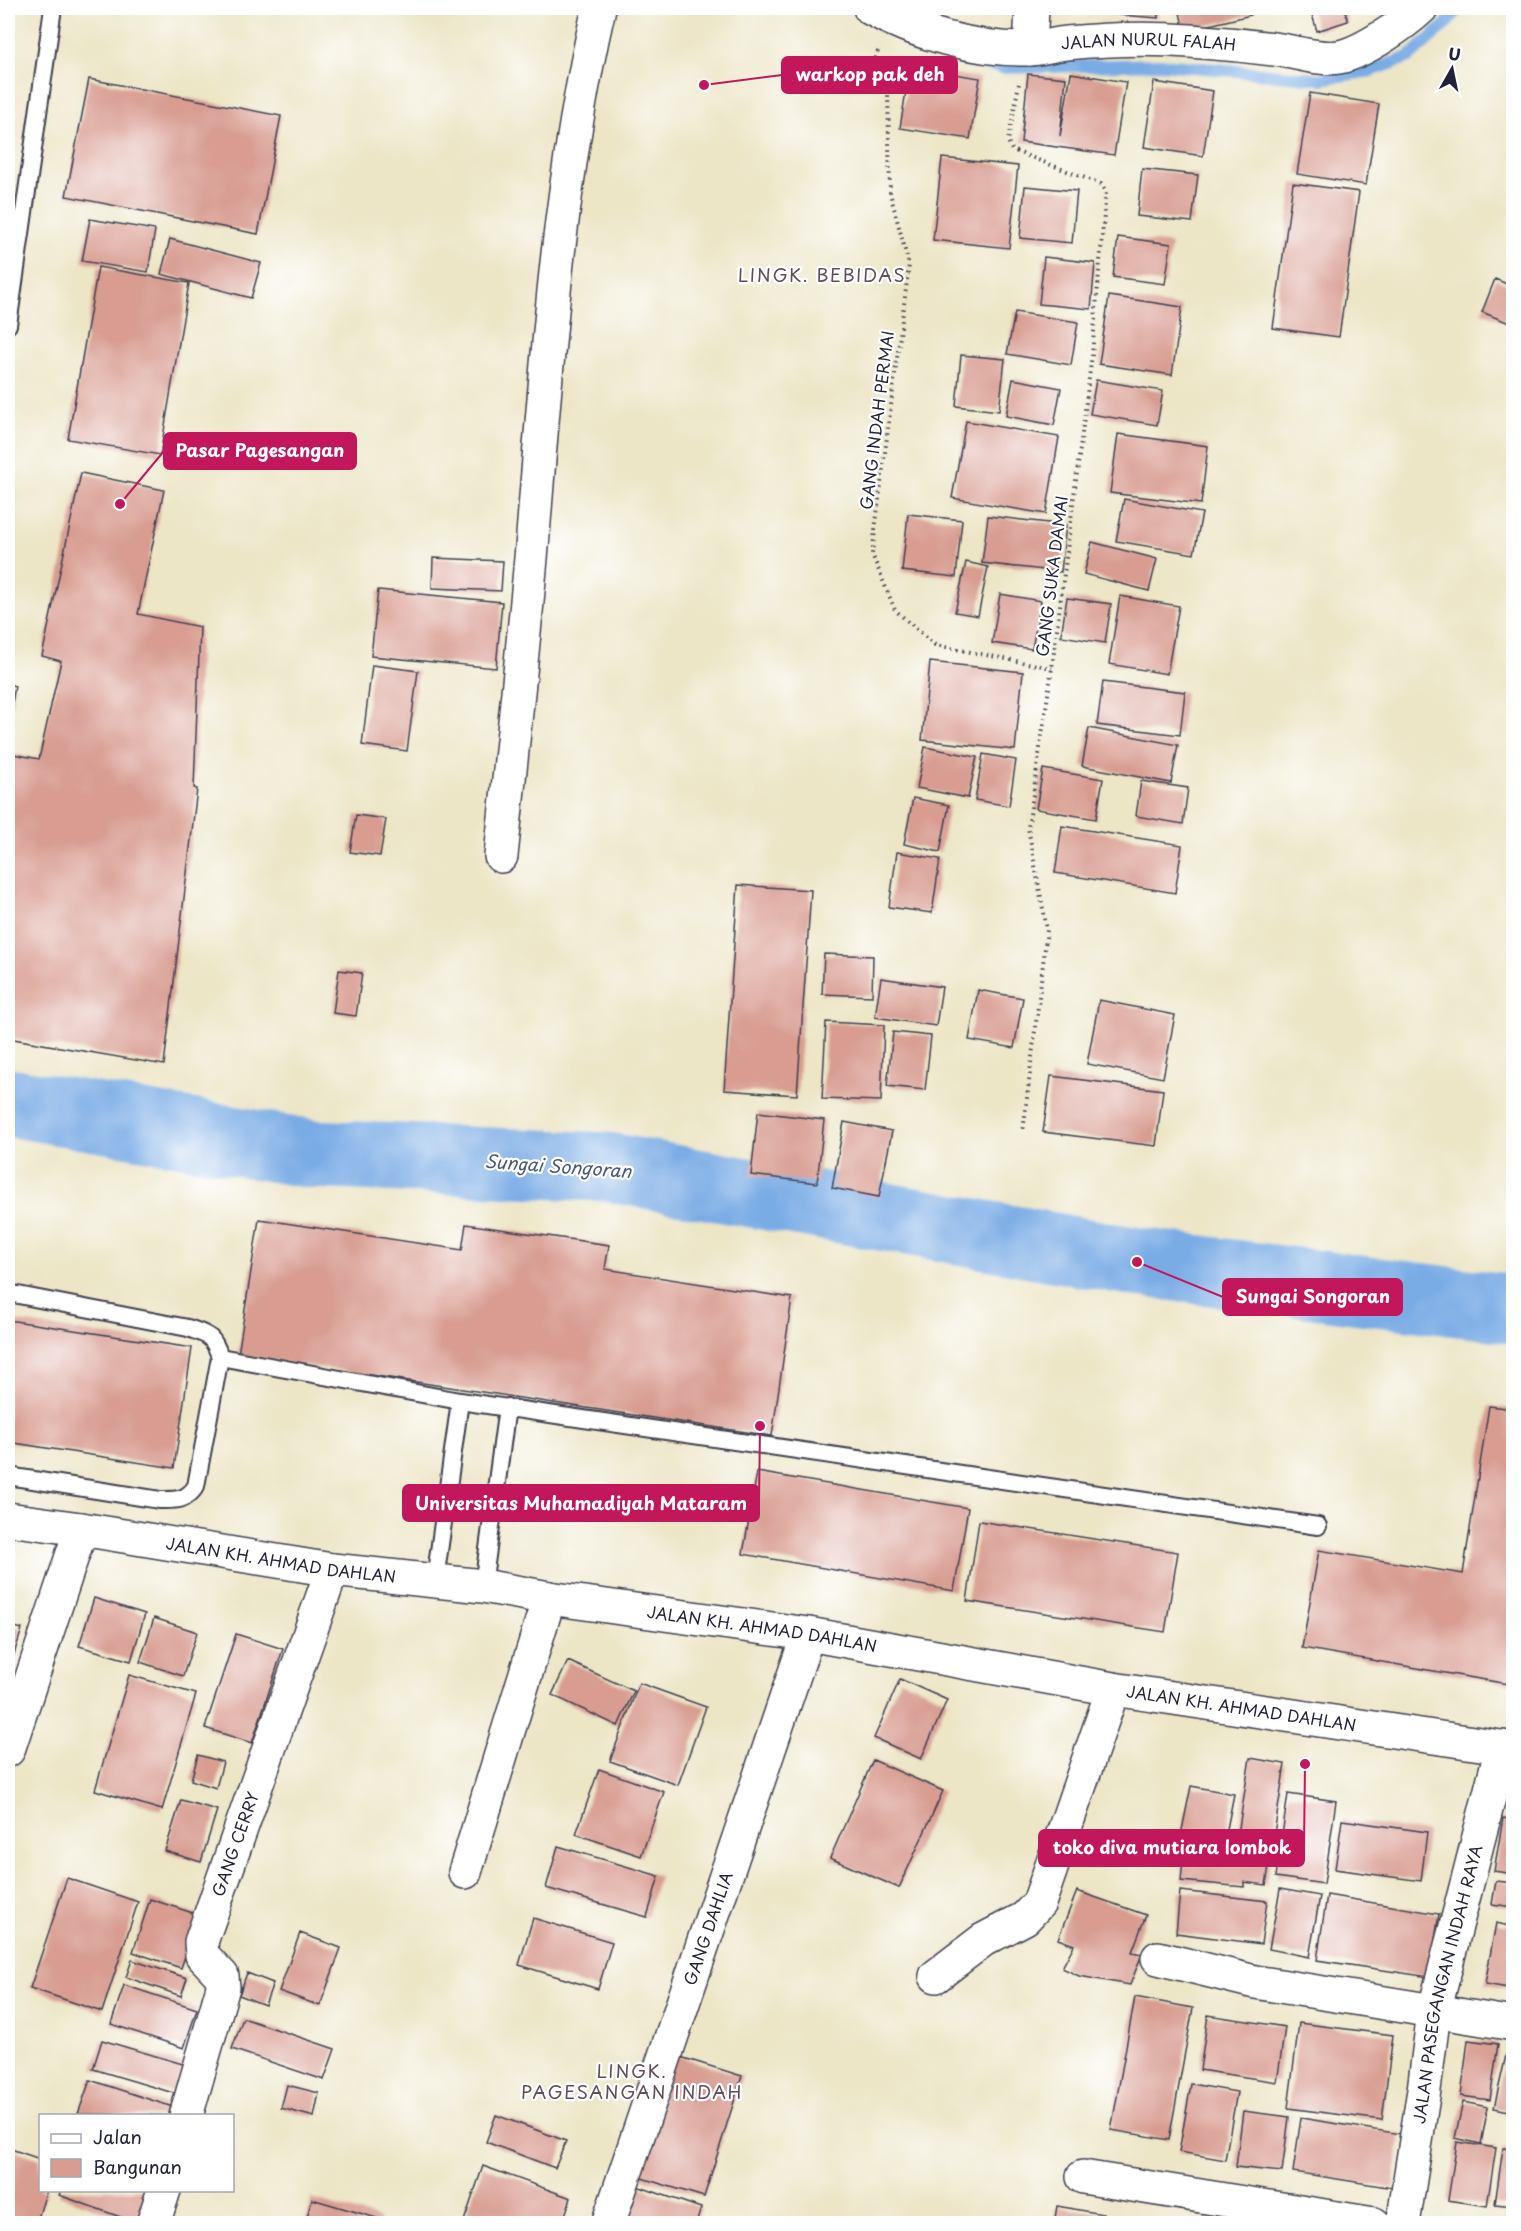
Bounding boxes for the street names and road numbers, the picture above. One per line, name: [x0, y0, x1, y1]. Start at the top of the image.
street label: JALAN NURUL FALAH: [1060, 26, 1237, 56]
street label: GANG INDAH PERMAI: [853, 329, 899, 511]
street label: GANG SUKA DAMAI: [1029, 494, 1073, 658]
street label: JALAN KH. AHMAD DAHLAN: [164, 1530, 397, 1588]
street label: JALAN KH. AHMAD DAHLAN: [645, 1599, 879, 1657]
street label: JALAN KH. AHMAD DAHLAN: [1125, 1678, 1358, 1736]
street label: GANG CERRY: [205, 1788, 264, 1899]
street label: JALAN PASEGANGAN INDAH RAYA: [1406, 1842, 1487, 2125]
street label: GANG DAHLIA: [677, 1868, 738, 1988]

